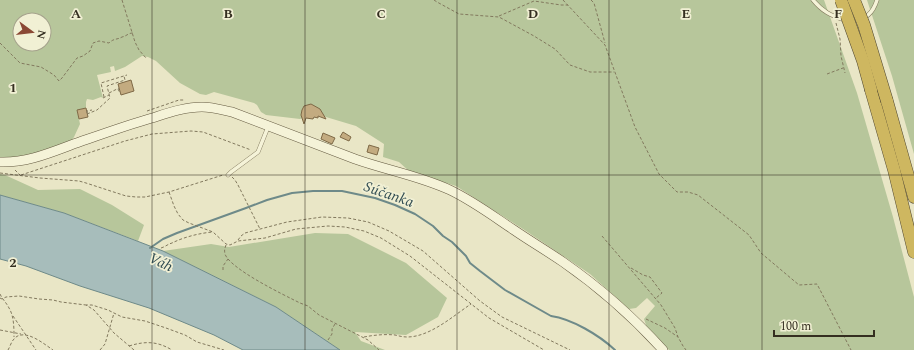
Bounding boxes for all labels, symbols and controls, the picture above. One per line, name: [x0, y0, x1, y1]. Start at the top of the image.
text: A: [71, 4, 81, 24]
text: B: [223, 4, 233, 24]
text: C: [376, 4, 386, 24]
text: D: [528, 4, 538, 24]
text: E: [682, 4, 691, 24]
text: F: [834, 4, 842, 24]
north arrow: [12, 12, 52, 52]
text: N: [32, 28, 51, 41]
text: 1: [9, 78, 17, 98]
water label: Súčanka: [361, 175, 417, 214]
water label: Váh: [145, 247, 177, 278]
text: 2: [9, 253, 17, 273]
scale bar: [774, 312, 874, 338]
text: 100 m: [780, 317, 811, 336]

